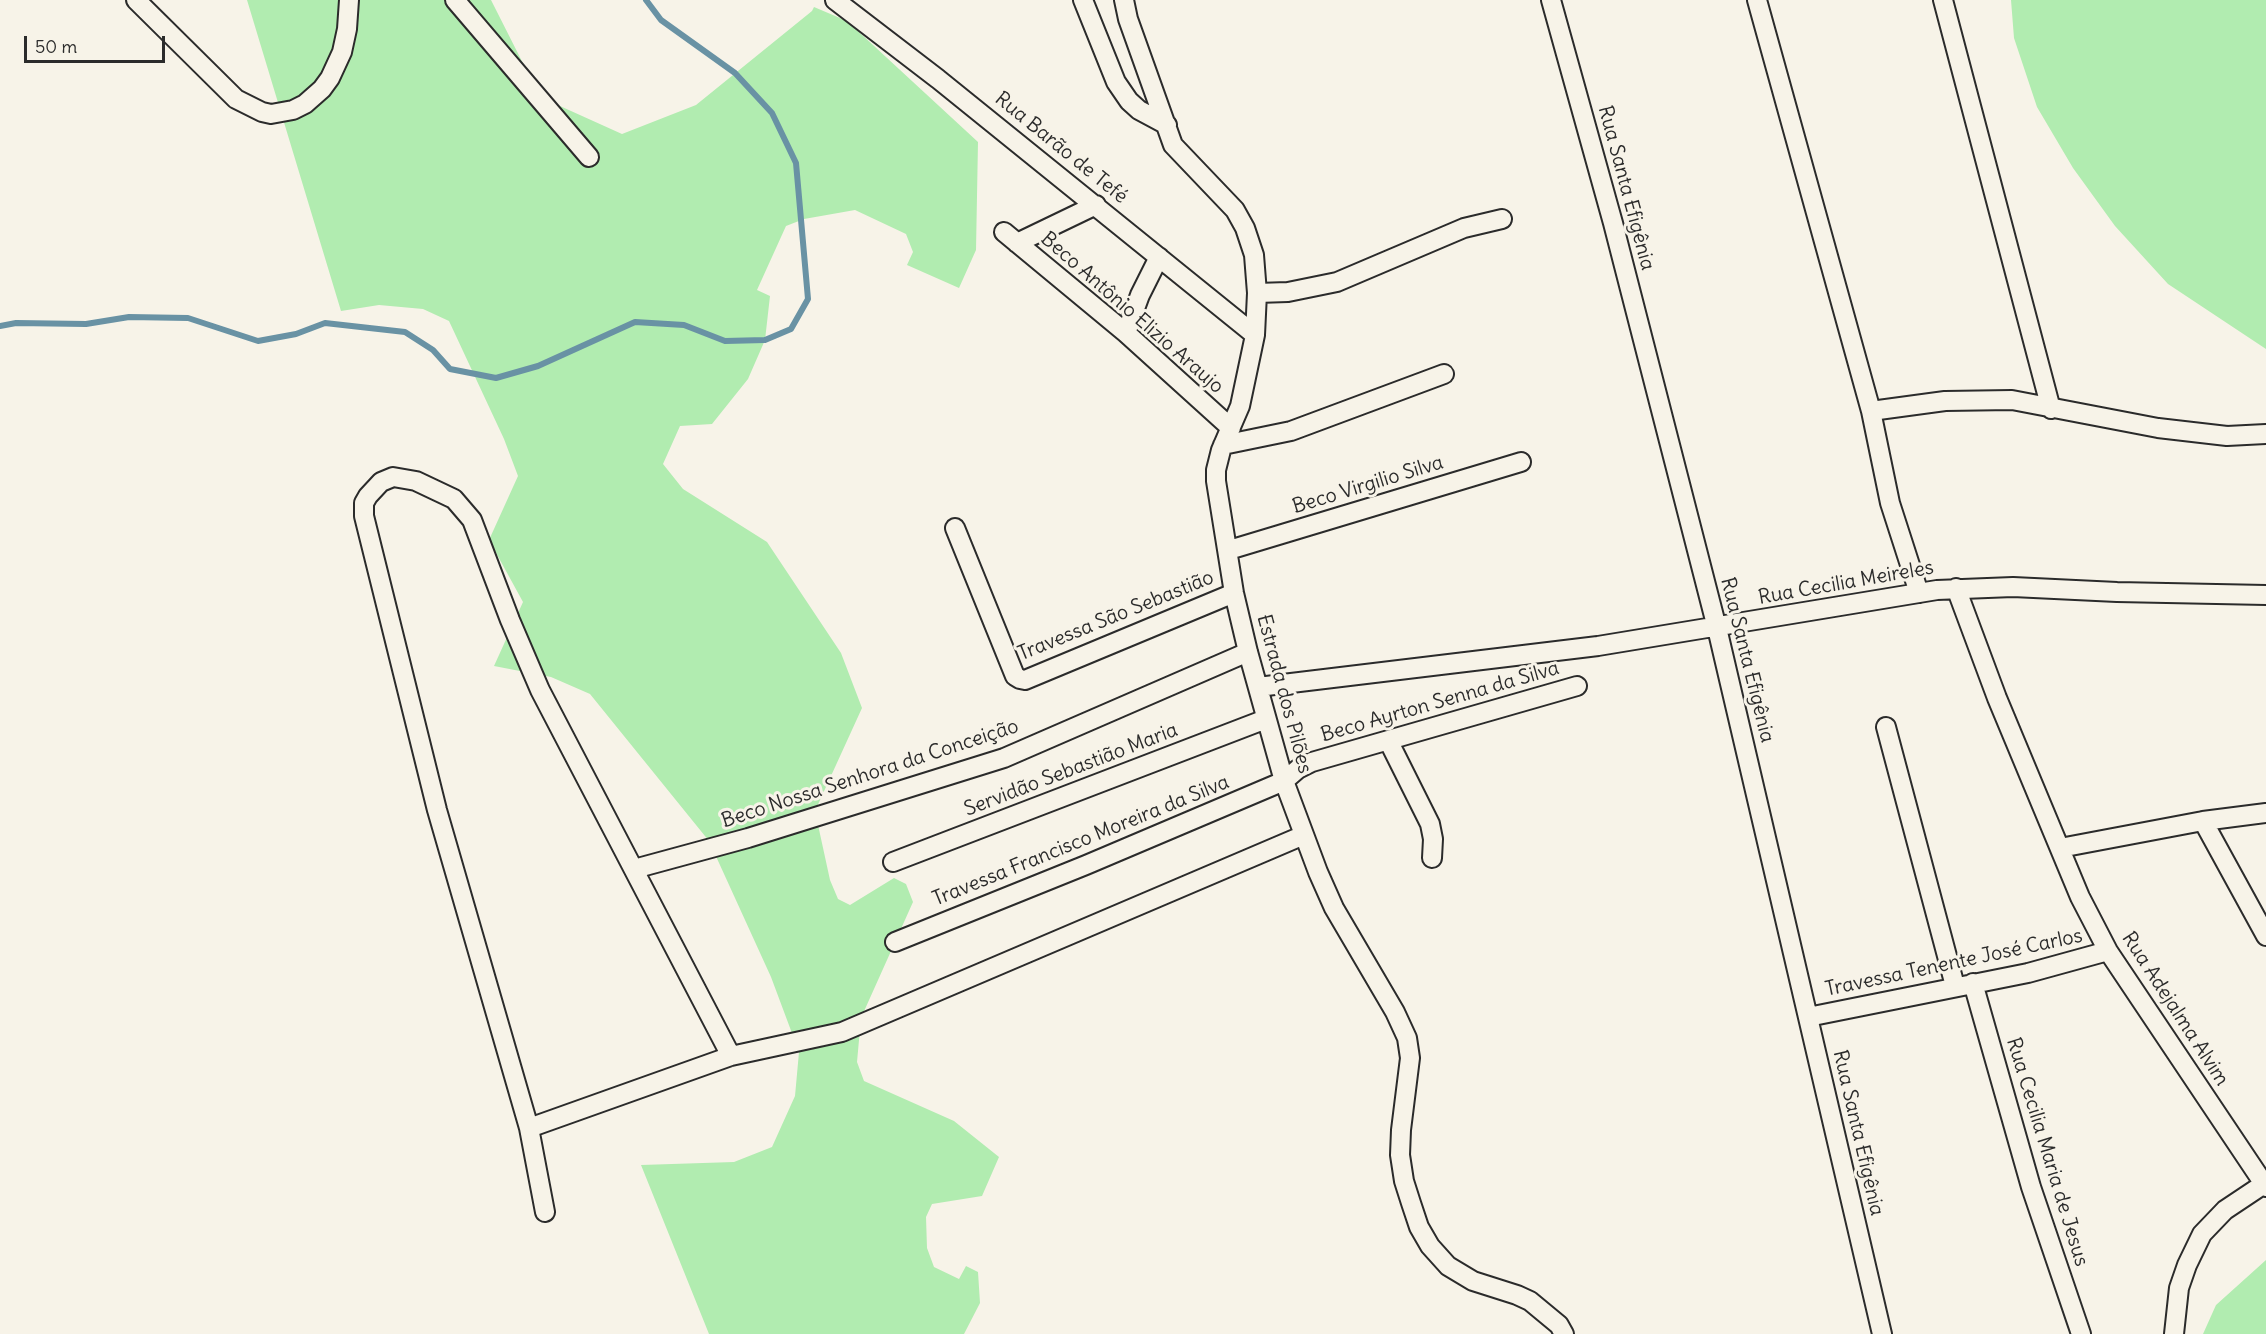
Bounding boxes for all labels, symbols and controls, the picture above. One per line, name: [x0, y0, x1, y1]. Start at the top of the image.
scale bar: [27, 24, 168, 62]
text: 50 m: [35, 35, 77, 58]
street label: Rua Barão de Tefé: [990, 87, 1132, 209]
street label: Rua Santa Efigênia: [1593, 103, 1659, 273]
street label: Beco Antônio Elizio Araujo: [1036, 227, 1228, 399]
street label: Beco Virgilio Silva: [1290, 451, 1446, 519]
street label: Rua Cecilia Meireles: [1756, 556, 1936, 610]
street label: Travessa São Sebastião: [1015, 566, 1217, 666]
street label: Rua Santa Efigênia: [1715, 575, 1779, 745]
street label: Estrada dos Pilões: [1251, 612, 1317, 776]
street label: Beco Ayrton Senna da Silva: [1318, 656, 1562, 748]
street label: Beco Nossa Senhora da Conceição: [718, 715, 1022, 833]
street label: Servidão Sebastião Maria: [961, 718, 1181, 822]
street label: Travessa Francisco Moreira da Silva: [929, 770, 1233, 912]
street label: Travessa Tenente José Carlos: [1823, 924, 2085, 1002]
street label: Rua Adejalma Alvim: [2116, 927, 2234, 1091]
street label: Rua Cecilia Maria de Jesus: [2001, 1035, 2093, 1269]
street label: Rua Santa Efigênia: [1827, 1048, 1889, 1218]

